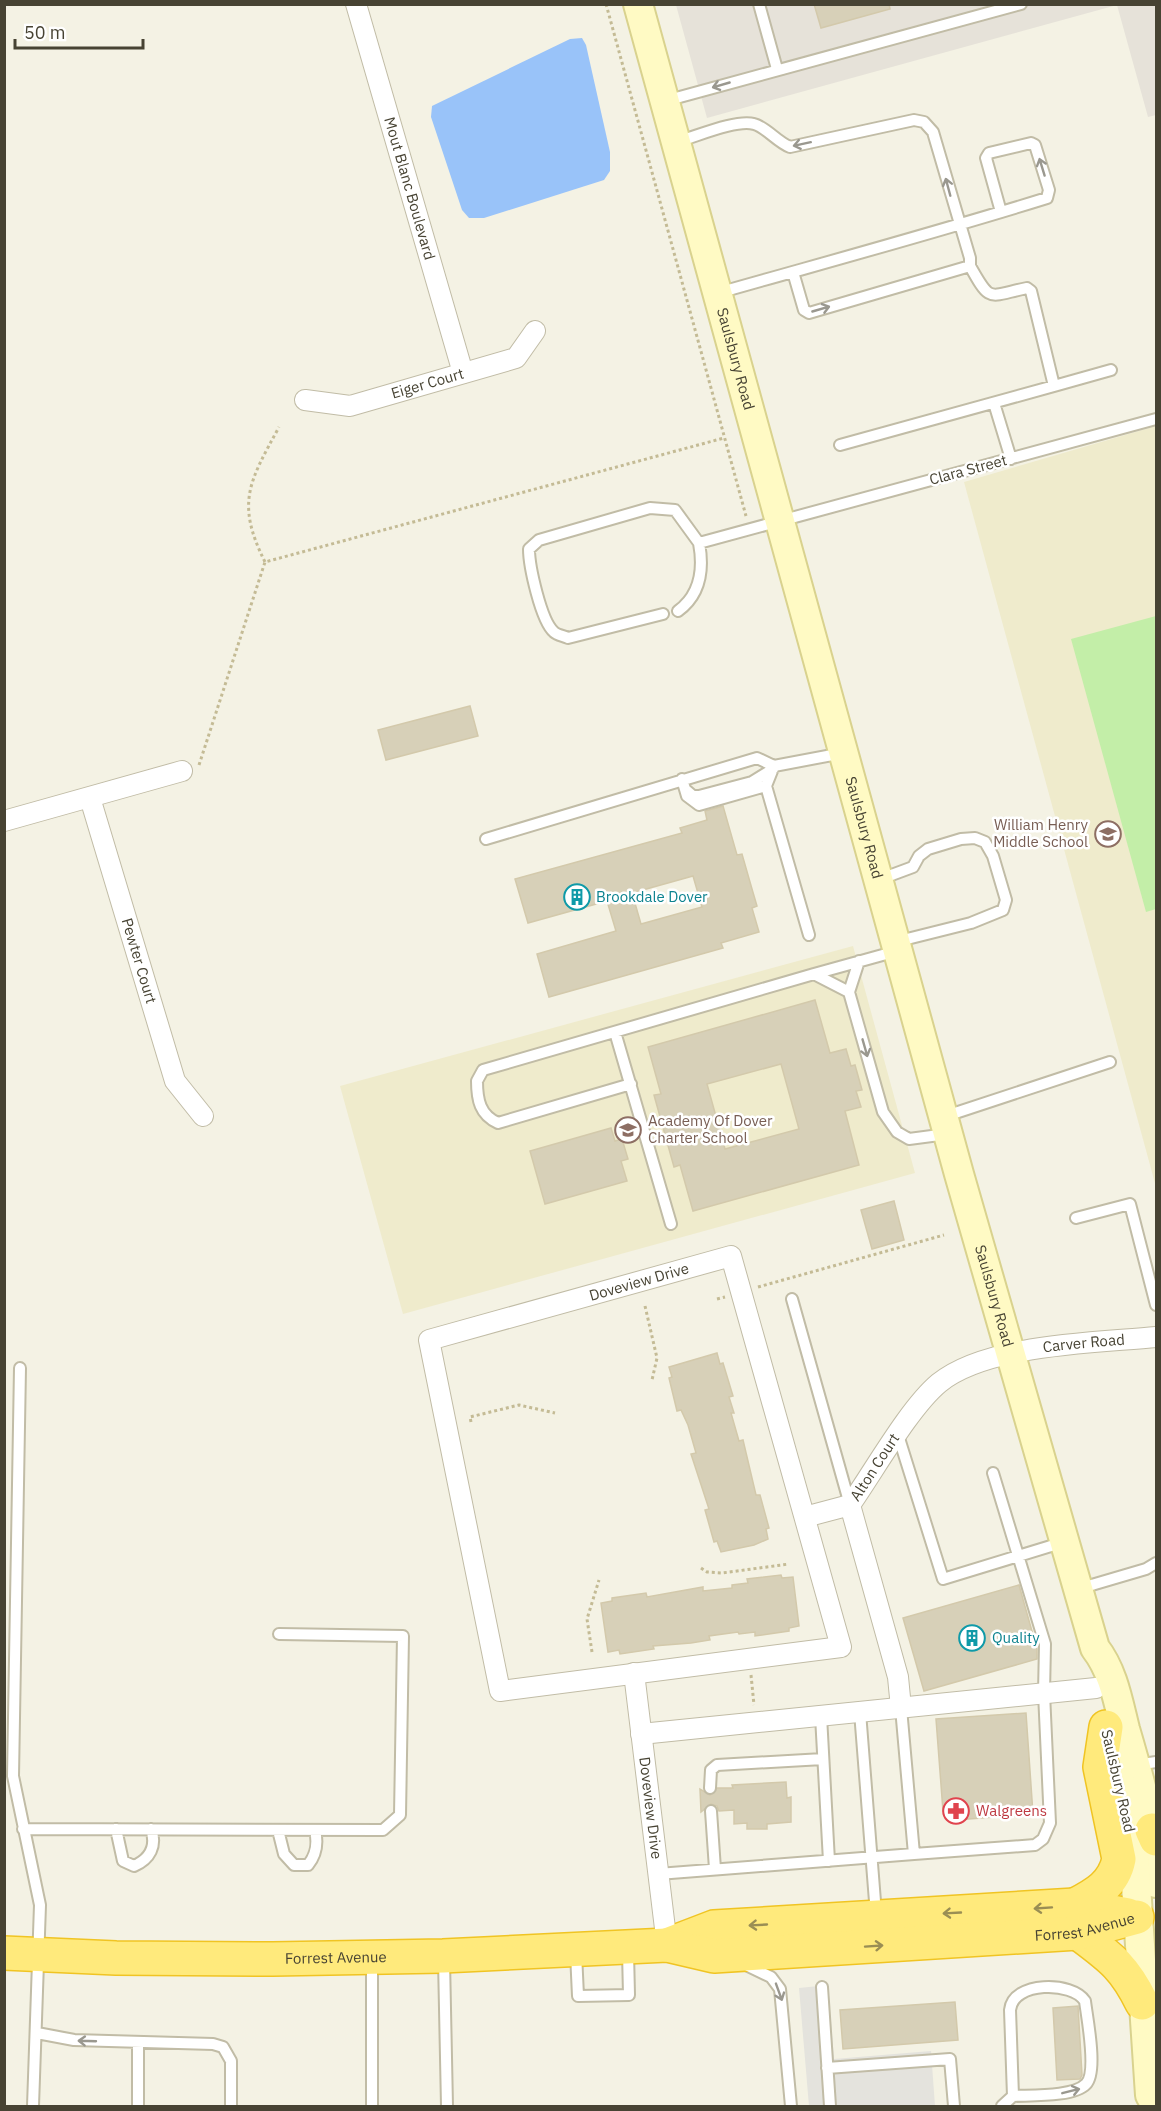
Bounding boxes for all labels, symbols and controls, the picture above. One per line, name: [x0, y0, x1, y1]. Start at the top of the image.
scale bar: [15, 12, 142, 50]
text: 50 m: [24, 21, 66, 44]
one-way arrow: [712, 80, 731, 92]
street label: Mout Blanc Boulevard: [380, 115, 440, 262]
one-way arrow: [792, 139, 812, 150]
one-way arrow: [1036, 158, 1047, 177]
one-way arrow: [942, 178, 953, 197]
one-way arrow: [811, 303, 830, 314]
street label: Saulsbury Road: [713, 306, 759, 412]
street label: Eiger Court: [389, 364, 466, 403]
street label: Clara Street: [927, 450, 1009, 489]
street label: Saulsbury Road: [841, 774, 888, 881]
place label: William Henry Middle School: [993, 815, 1089, 851]
school or university icon: William Henry Middle School: [1093, 819, 1123, 849]
building icon: Brookdale Dover: [562, 882, 592, 912]
place label: Brookdale Dover: [596, 887, 708, 906]
street label: Pewter Court: [118, 916, 161, 1006]
one-way arrow: [860, 1039, 871, 1058]
place label: Academy Of Dover Charter School: [648, 1111, 773, 1147]
school or university icon: Academy Of Dover Charter School: [613, 1115, 643, 1145]
street label: Saulsbury Road: [971, 1243, 1018, 1349]
street label: Doveview Drive: [587, 1258, 691, 1305]
street label: Carver Road: [1041, 1330, 1125, 1357]
street label: Alton Court: [846, 1430, 903, 1504]
building icon: Quality: [957, 1623, 987, 1653]
place label: Quality: [992, 1628, 1040, 1647]
street label: Saulsbury Road: [1097, 1728, 1140, 1834]
street label: Doveview Drive: [635, 1756, 667, 1860]
pharmacy icon: Walgreens: [941, 1796, 971, 1826]
place label: Walgreens: [976, 1801, 1047, 1820]
one-way arrow: [1033, 1902, 1053, 1913]
one-way arrow: [943, 1908, 963, 1919]
street label: Forrest Avenue: [1034, 1908, 1137, 1945]
one-way arrow: [748, 1919, 768, 1930]
one-way arrow: [863, 1940, 883, 1951]
street label: Forrest Avenue: [285, 1947, 387, 1968]
one-way arrow: [775, 1983, 786, 2001]
one-way arrow: [78, 2035, 98, 2046]
one-way arrow: [1061, 2084, 1080, 2096]

